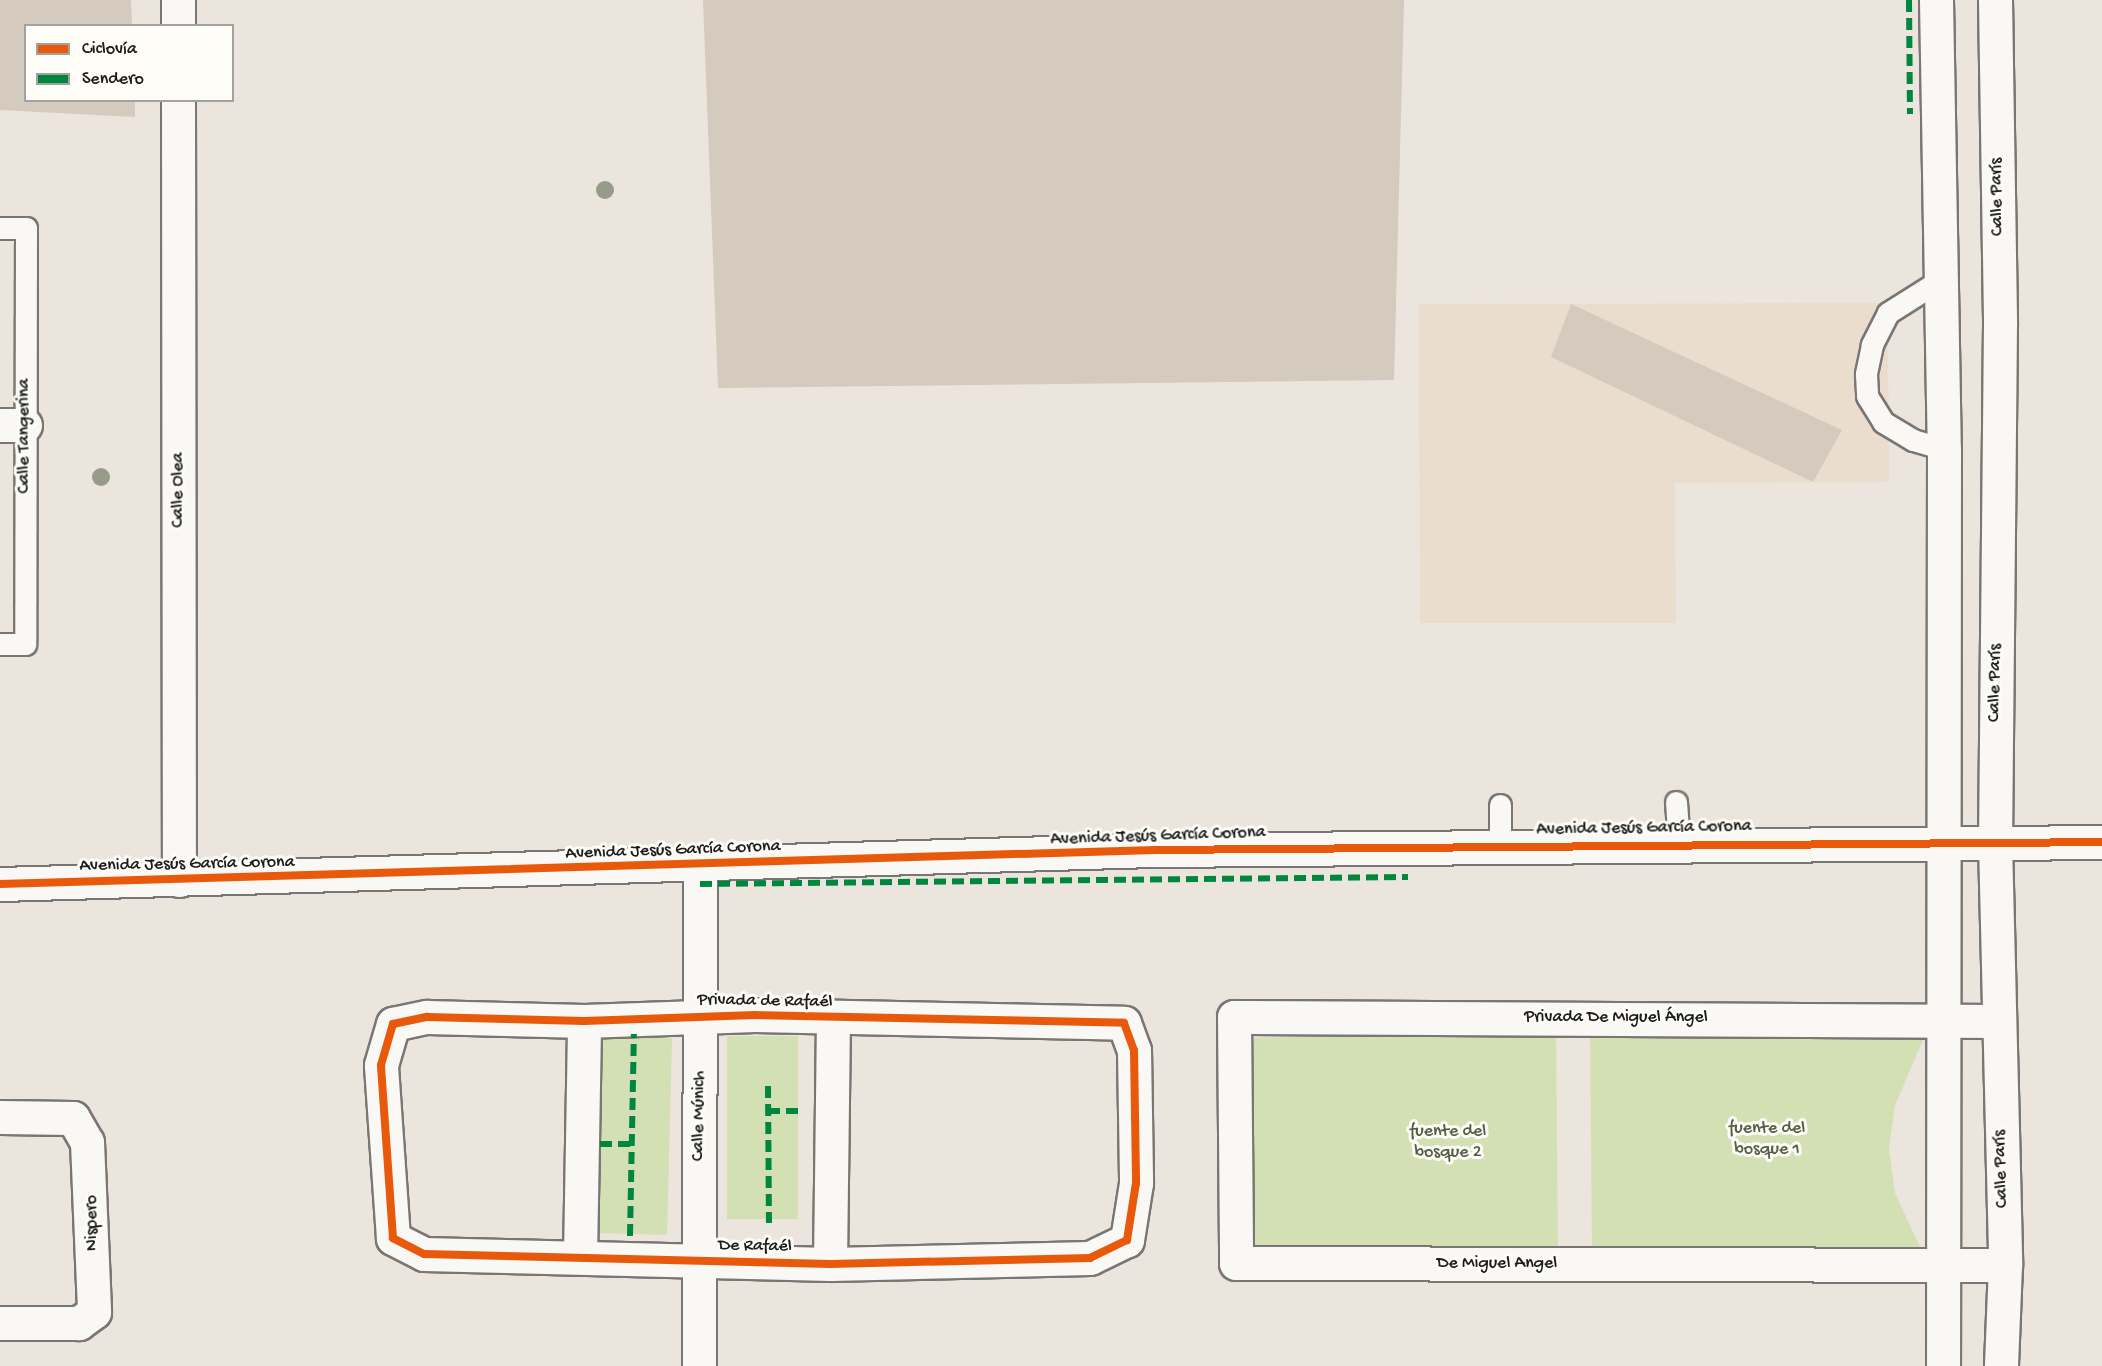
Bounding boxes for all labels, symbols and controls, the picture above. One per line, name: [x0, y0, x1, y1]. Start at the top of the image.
legend: [24, 24, 234, 102]
text: Ciclovía: [82, 39, 137, 60]
text: Sendero: [82, 69, 144, 90]
street label: Calle París: [1987, 158, 2009, 236]
street label: Calle Tangerina: [14, 378, 36, 494]
street label: Calle Olea: [168, 452, 190, 528]
street label: Calle París: [1985, 644, 2007, 722]
street label: Avenida Jesús García Corona: [1536, 816, 1752, 842]
street label: Avenida Jesús García Corona: [1050, 822, 1266, 852]
street label: Avenida Jesús García Corona: [565, 836, 781, 866]
street label: Avenida Jesús García Corona: [79, 852, 295, 878]
street label: Privada de Rafaél: [697, 990, 833, 1014]
street label: Privada De Miguel Ángel: [1524, 1007, 1708, 1029]
street label: Calle Múnich: [688, 1071, 712, 1161]
park label: fuente del bosque 1: [1729, 1119, 1805, 1162]
park label: fuente del bosque 2: [1410, 1122, 1486, 1164]
street label: Calle París: [1990, 1130, 2014, 1208]
street label: Nispero: [82, 1195, 104, 1251]
street label: De Rafaél: [718, 1236, 792, 1258]
street label: De Miguel Angel: [1437, 1253, 1557, 1275]

